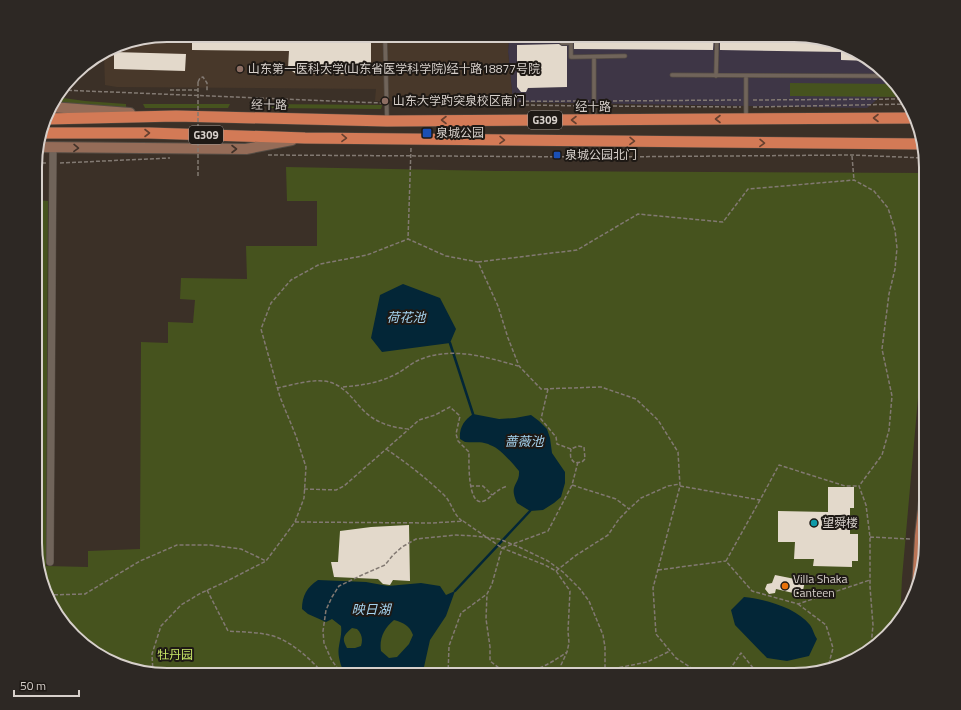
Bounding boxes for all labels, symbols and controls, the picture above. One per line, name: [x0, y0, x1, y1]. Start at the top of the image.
place label: 山东第一医科大学(山东省医学科学院)经十路18877号院: [248, 59, 540, 78]
marker: 山东第一医科大学(山东省医学科学院)经十路18877号院: [235, 64, 245, 74]
place label: 山东大学趵突泉校区南门: [393, 91, 525, 110]
street label: 经十路: [251, 95, 287, 114]
marker: 山东大学趵突泉校区南门: [380, 96, 390, 106]
street label: 经十路: [575, 97, 611, 116]
road number: G309: [528, 111, 562, 129]
one-way arrow: [873, 114, 879, 122]
one-way arrow: [715, 115, 721, 123]
one-way arrow: [441, 116, 447, 124]
one-way arrow: [571, 116, 577, 124]
place label: 泉城公园: [436, 123, 484, 142]
road number: G309: [189, 126, 223, 144]
marker: 泉城公园: [421, 127, 433, 139]
one-way arrow: [144, 129, 150, 137]
one-way arrow: [341, 134, 347, 142]
one-way arrow: [499, 136, 505, 144]
one-way arrow: [629, 137, 635, 145]
one-way arrow: [759, 139, 765, 147]
one-way arrow: [73, 144, 79, 152]
one-way arrow: [231, 145, 237, 153]
place label: 泉城公园北门: [565, 145, 637, 164]
marker: 泉城公园北门: [552, 150, 562, 160]
water label: 荷花池: [386, 307, 427, 327]
water label: 蔷薇池: [504, 431, 545, 451]
place label: 望舜楼: [822, 513, 858, 532]
marker: 望舜楼: [809, 518, 819, 528]
place label: Villa Shaka Canteen: [793, 569, 848, 602]
marker: Villa Shaka Canteen: [780, 581, 790, 591]
water label: 映日湖: [351, 599, 392, 619]
park label: 牡丹园: [157, 645, 193, 664]
scale bar: [14, 672, 79, 698]
text: 50 m: [20, 676, 46, 695]

